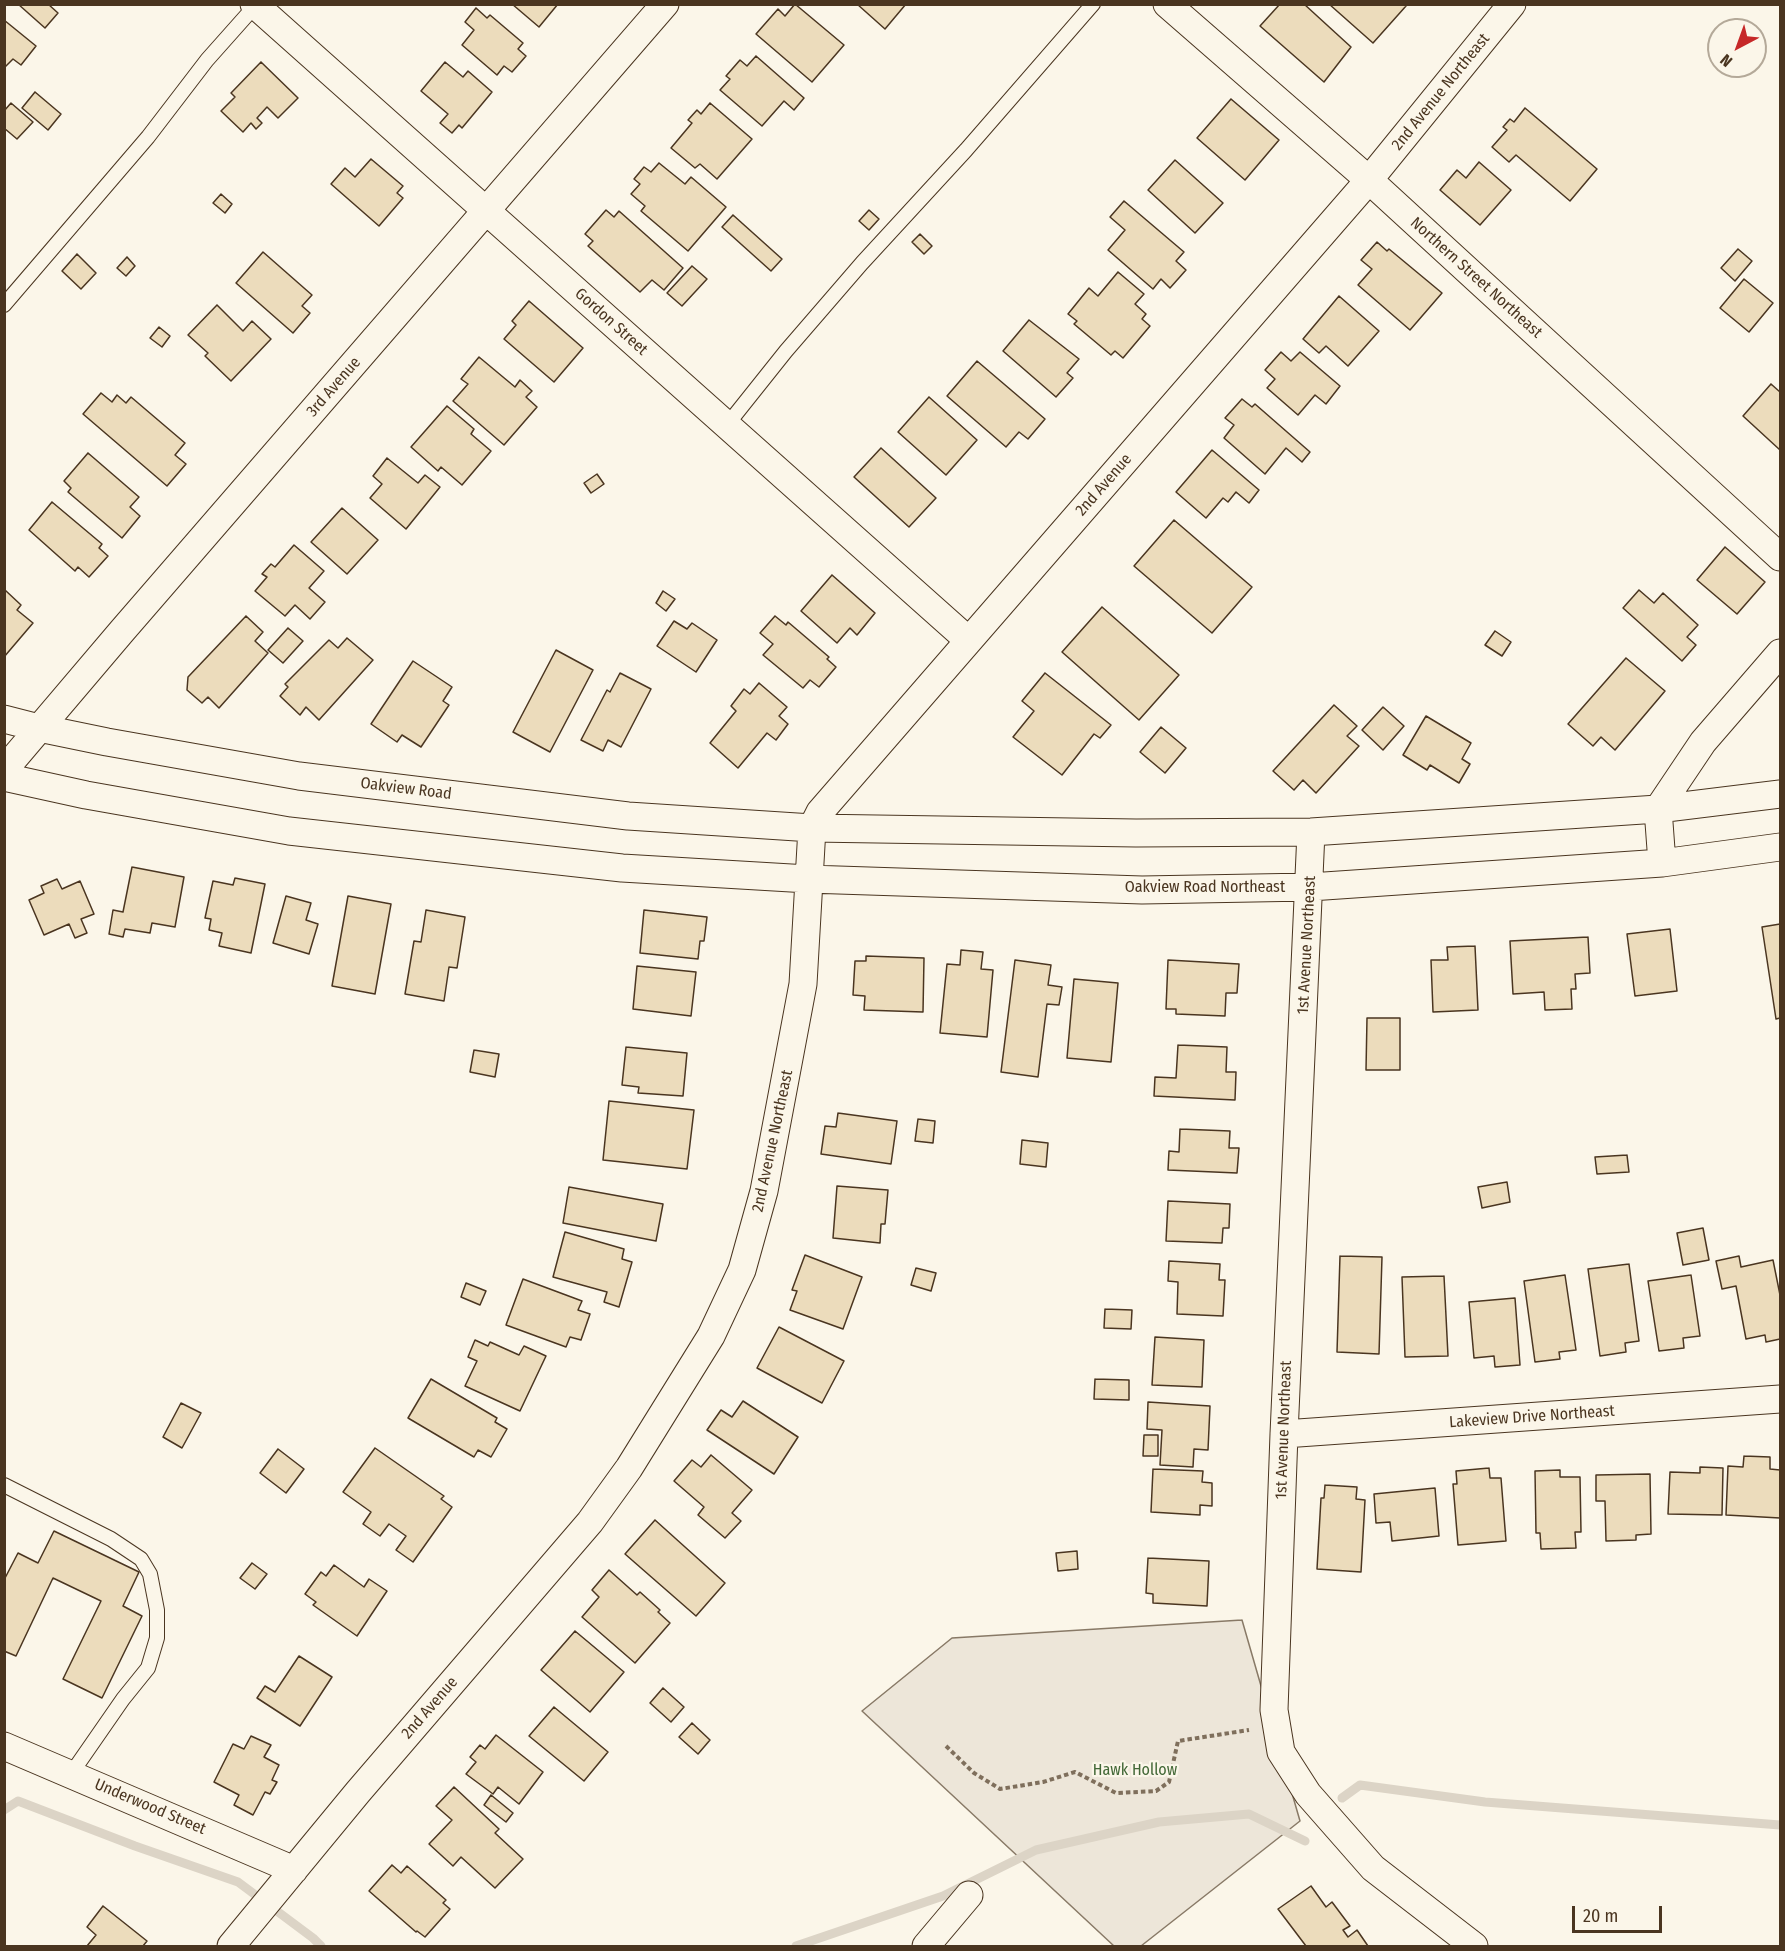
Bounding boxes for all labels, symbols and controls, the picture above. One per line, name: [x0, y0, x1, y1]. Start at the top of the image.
north arrow: [1707, 18, 1767, 78]
street label: 2nd Avenue Northeast: [1388, 30, 1494, 154]
text: N: [1716, 50, 1736, 71]
street label: Northern Street Northeast: [1406, 214, 1546, 342]
street label: Gordon Street: [571, 284, 651, 360]
street label: 3rd Avenue: [303, 353, 365, 421]
street label: 2nd Avenue: [1072, 450, 1136, 520]
street label: Oakview Road: [359, 774, 453, 804]
street label: 1st Avenue Northeast: [1294, 875, 1320, 1015]
street label: Oakview Road Northeast: [1125, 878, 1285, 898]
street label: 2nd Avenue Northeast: [749, 1068, 797, 1214]
street label: 1st Avenue Northeast: [1272, 1360, 1296, 1500]
street label: Lakeview Drive Northeast: [1449, 1402, 1615, 1432]
street label: 2nd Avenue: [398, 1673, 462, 1743]
park label: Hawk Hollow: [1093, 1761, 1177, 1781]
street label: Underwood Street: [92, 1775, 208, 1839]
scale bar: [1575, 1894, 1665, 1932]
text: 20 m: [1583, 1905, 1618, 1927]

